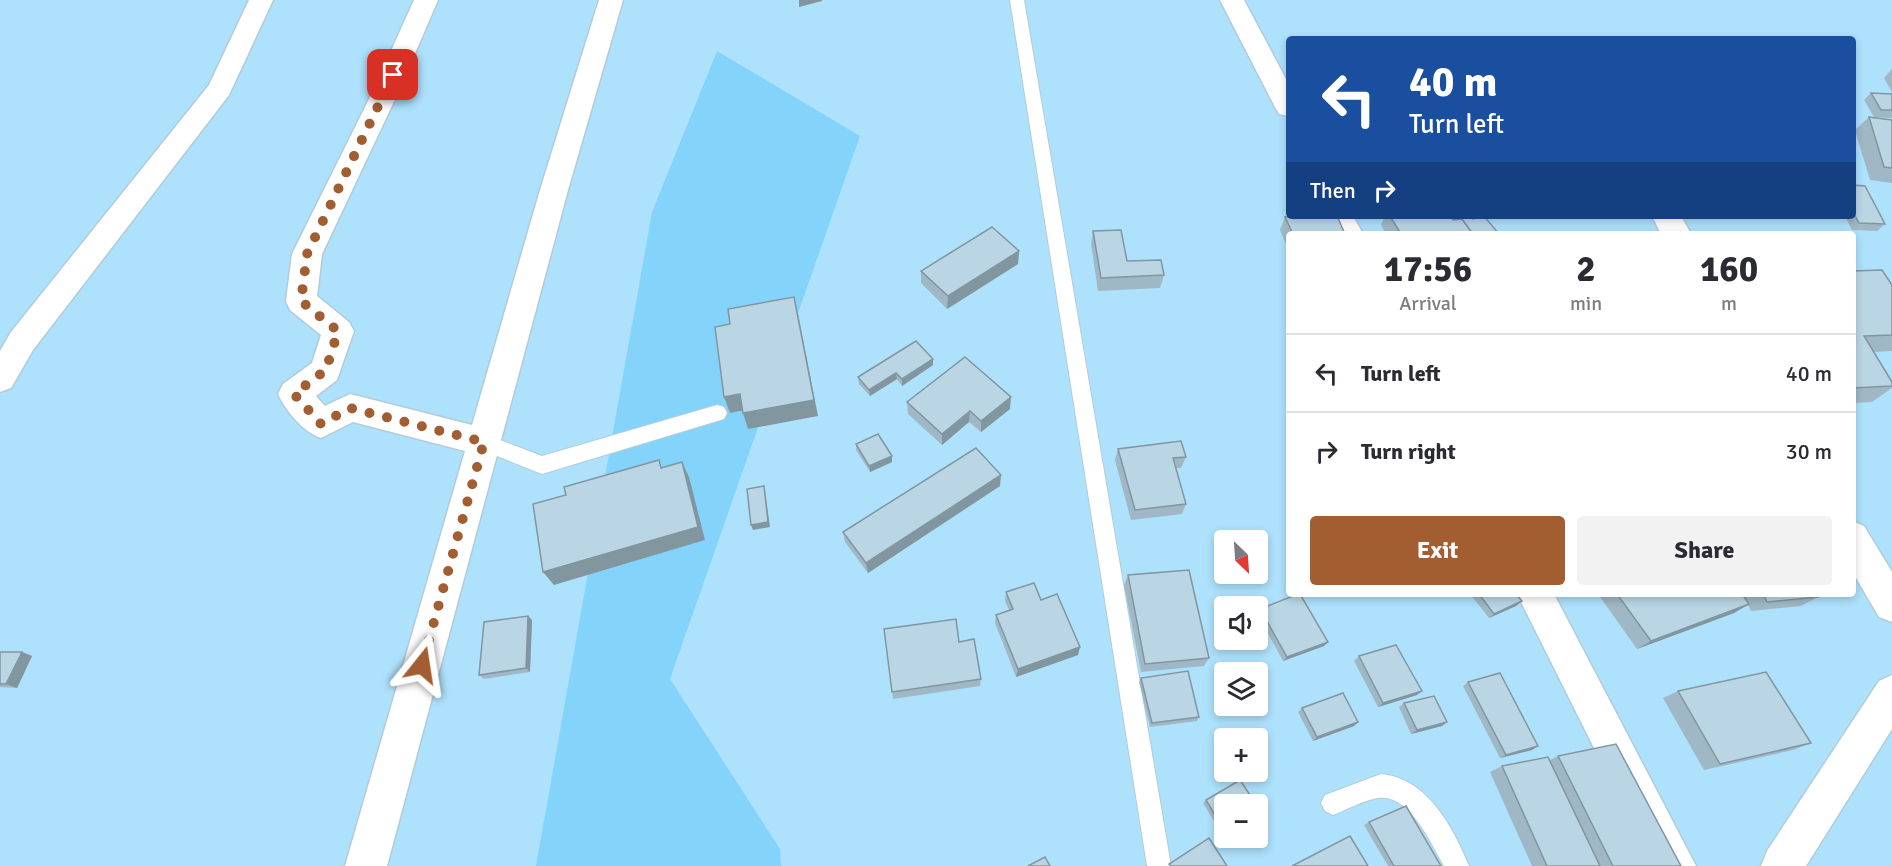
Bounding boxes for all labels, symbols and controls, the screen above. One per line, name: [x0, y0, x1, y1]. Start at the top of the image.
pin: [367, 49, 418, 100]
text: 40 m: [1409, 57, 1498, 108]
icon: arrive: [376, 58, 409, 91]
icon: left: [1310, 60, 1388, 138]
text: Turn left: [1409, 108, 1504, 141]
icon: right: [1368, 174, 1401, 207]
text: Then: [1310, 177, 1356, 204]
text: 17:56: [1384, 247, 1472, 292]
text: 2: [1576, 247, 1596, 292]
text: 160: [1700, 247, 1758, 292]
text: Arrival: [1399, 291, 1457, 316]
text: min: [1570, 291, 1602, 316]
text: m: [1721, 291, 1737, 316]
icon: left: [1310, 357, 1343, 390]
text: Turn left: [1361, 360, 1441, 387]
text: 40 m: [1786, 360, 1832, 387]
icon: right: [1310, 435, 1343, 468]
text: Turn right: [1361, 438, 1456, 465]
text: 30 m: [1786, 438, 1832, 465]
button: Exit: [1310, 516, 1565, 585]
button: Share: [1577, 516, 1832, 585]
north arrow: [1214, 530, 1268, 584]
map controls: [1214, 530, 1268, 848]
button: sound: [1214, 596, 1268, 650]
position arrow: [390, 633, 454, 697]
button: layers: [1214, 662, 1268, 716]
button: +: [1214, 728, 1268, 782]
button: −: [1214, 794, 1268, 848]

